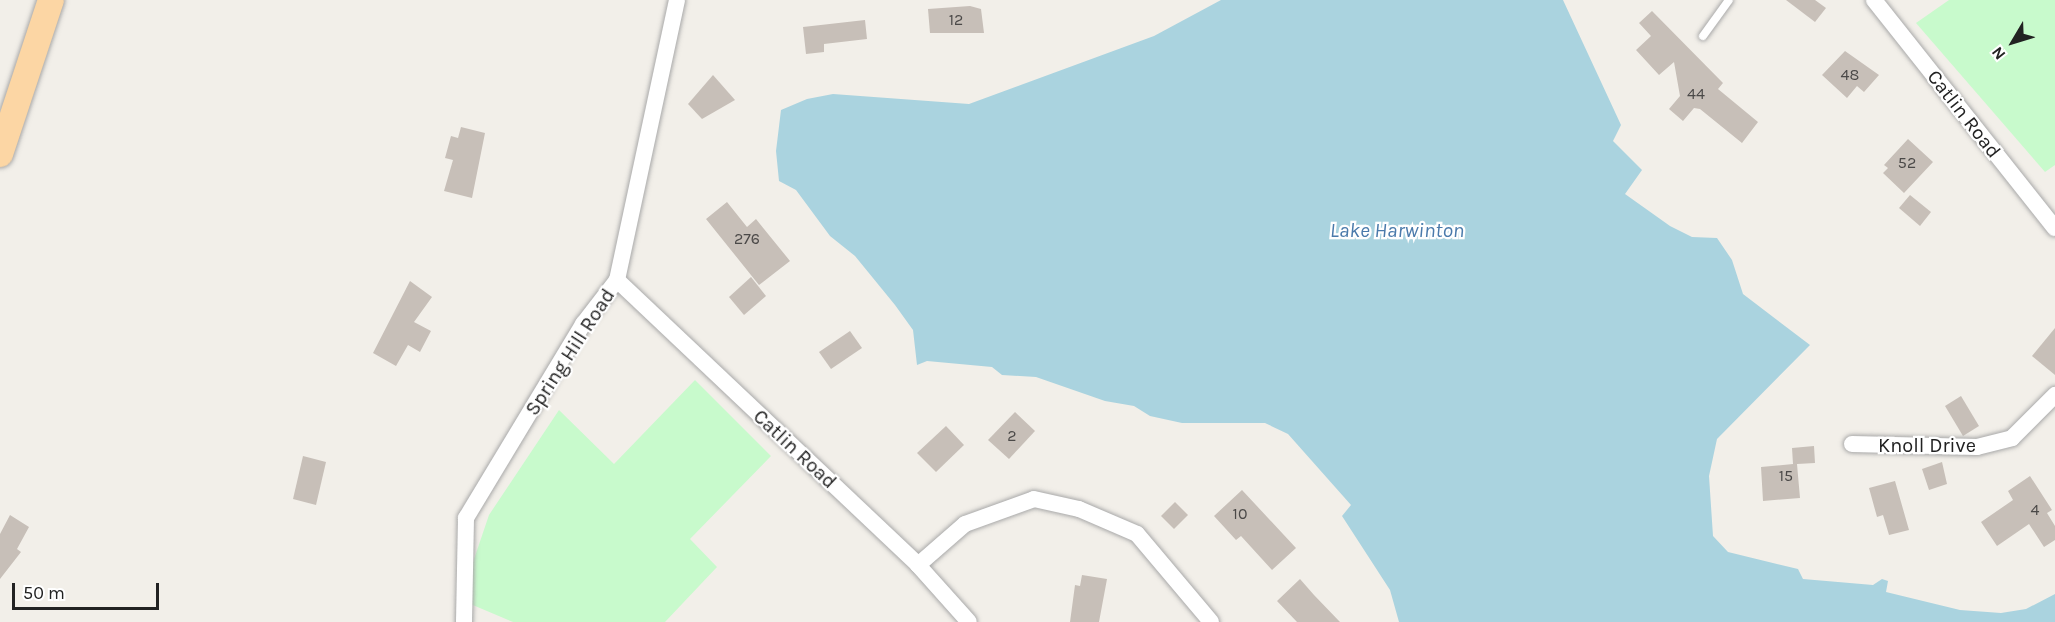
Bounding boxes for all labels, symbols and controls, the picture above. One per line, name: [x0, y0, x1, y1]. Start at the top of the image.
house number: 12: [949, 10, 963, 30]
north arrow: [1983, 12, 2043, 72]
text: N: [1987, 43, 2009, 64]
house number: 48: [1841, 65, 1859, 85]
street label: Catlin Road: [1922, 65, 2006, 163]
house number: 44: [1687, 84, 1705, 104]
house number: 52: [1898, 153, 1916, 173]
water label: Lake Harwinton: [1330, 217, 1464, 243]
house number: 276: [734, 229, 760, 249]
street label: Spring Hill Road: [520, 284, 620, 420]
street label: Catlin Road: [748, 404, 842, 494]
house number: 2: [1007, 426, 1017, 446]
street label: Knoll Drive: [1878, 433, 1976, 457]
house number: 15: [1779, 466, 1793, 486]
house number: 4: [2031, 500, 2039, 520]
house number: 10: [1233, 504, 1247, 524]
scale bar: [15, 571, 162, 609]
text: 50 m: [23, 582, 65, 604]

